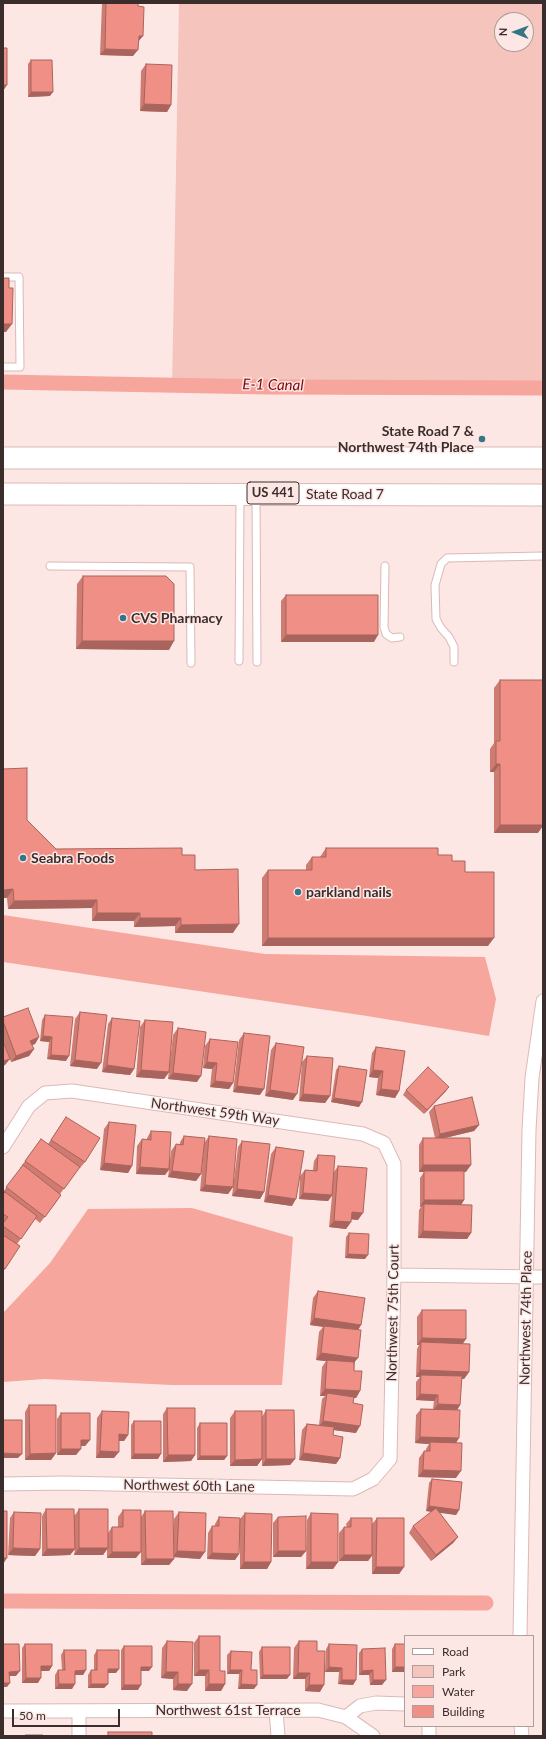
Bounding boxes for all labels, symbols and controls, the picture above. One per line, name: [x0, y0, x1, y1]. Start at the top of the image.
north arrow: [494, 12, 534, 52]
text: N: [496, 27, 509, 36]
water label: E-1 Canal: [242, 375, 304, 395]
place label: State Road 7 & Northwest 74th Place: [338, 423, 474, 456]
marker: State Road 7 & Northwest 74th Place: [477, 434, 487, 444]
road number: US 441: [247, 482, 299, 504]
street label: State Road 7: [306, 486, 384, 502]
place label: CVS Pharmacy: [131, 610, 223, 626]
marker: CVS Pharmacy: [118, 613, 128, 623]
place label: Seabra Foods: [31, 850, 114, 866]
marker: Seabra Foods: [18, 853, 28, 863]
place label: parkland nails: [306, 884, 392, 900]
marker: parkland nails: [293, 887, 303, 897]
street label: Northwest 59th Way: [150, 1095, 280, 1129]
street label: Northwest 75th Court: [383, 1244, 403, 1382]
street label: Northwest 74th Place: [516, 1251, 536, 1385]
street label: Northwest 60th Lane: [123, 1476, 255, 1496]
legend: [404, 1635, 534, 1727]
text: Road: [442, 1644, 469, 1659]
text: Park: [442, 1664, 465, 1679]
text: Water: [442, 1684, 475, 1699]
scale bar: [14, 1701, 122, 1727]
street label: Northwest 61st Terrace: [155, 1702, 301, 1718]
text: Building: [442, 1704, 485, 1719]
text: 50 m: [19, 1708, 46, 1723]

